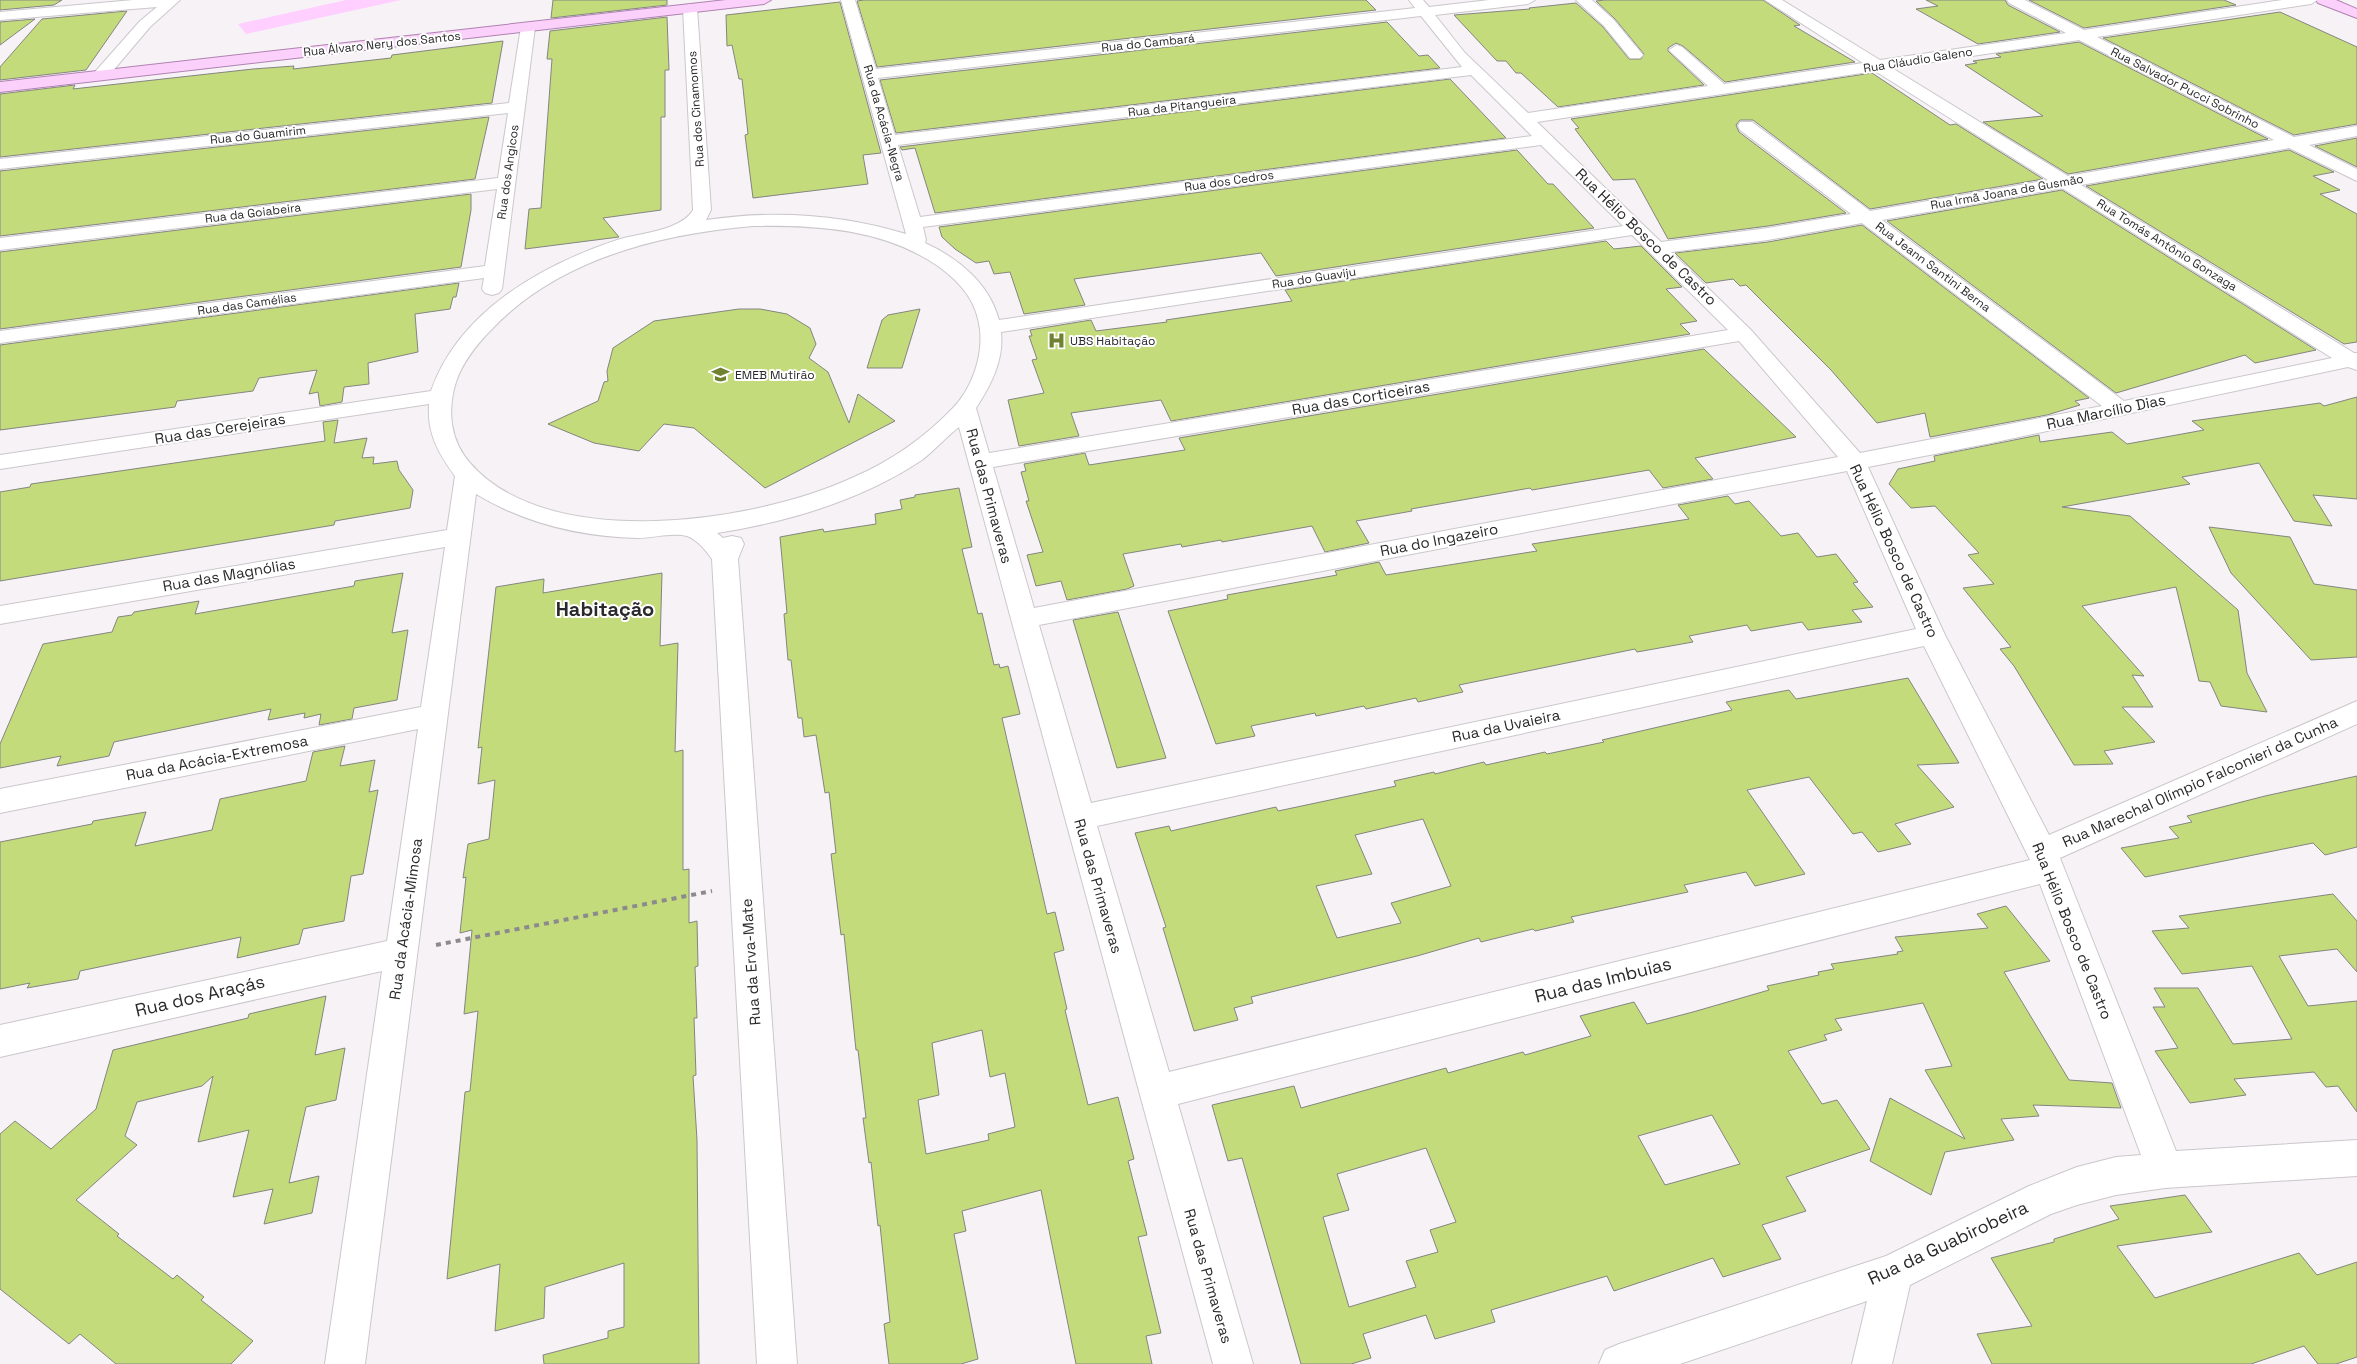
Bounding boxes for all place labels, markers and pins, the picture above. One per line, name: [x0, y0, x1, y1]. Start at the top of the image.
hospital icon: UBS Habitação: [1046, 331, 1066, 351]
place label: UBS Habitação: [1070, 333, 1155, 349]
school or university icon: EMEB Mutirão: [711, 365, 731, 385]
place label: EMEB Mutirão: [735, 367, 815, 383]

